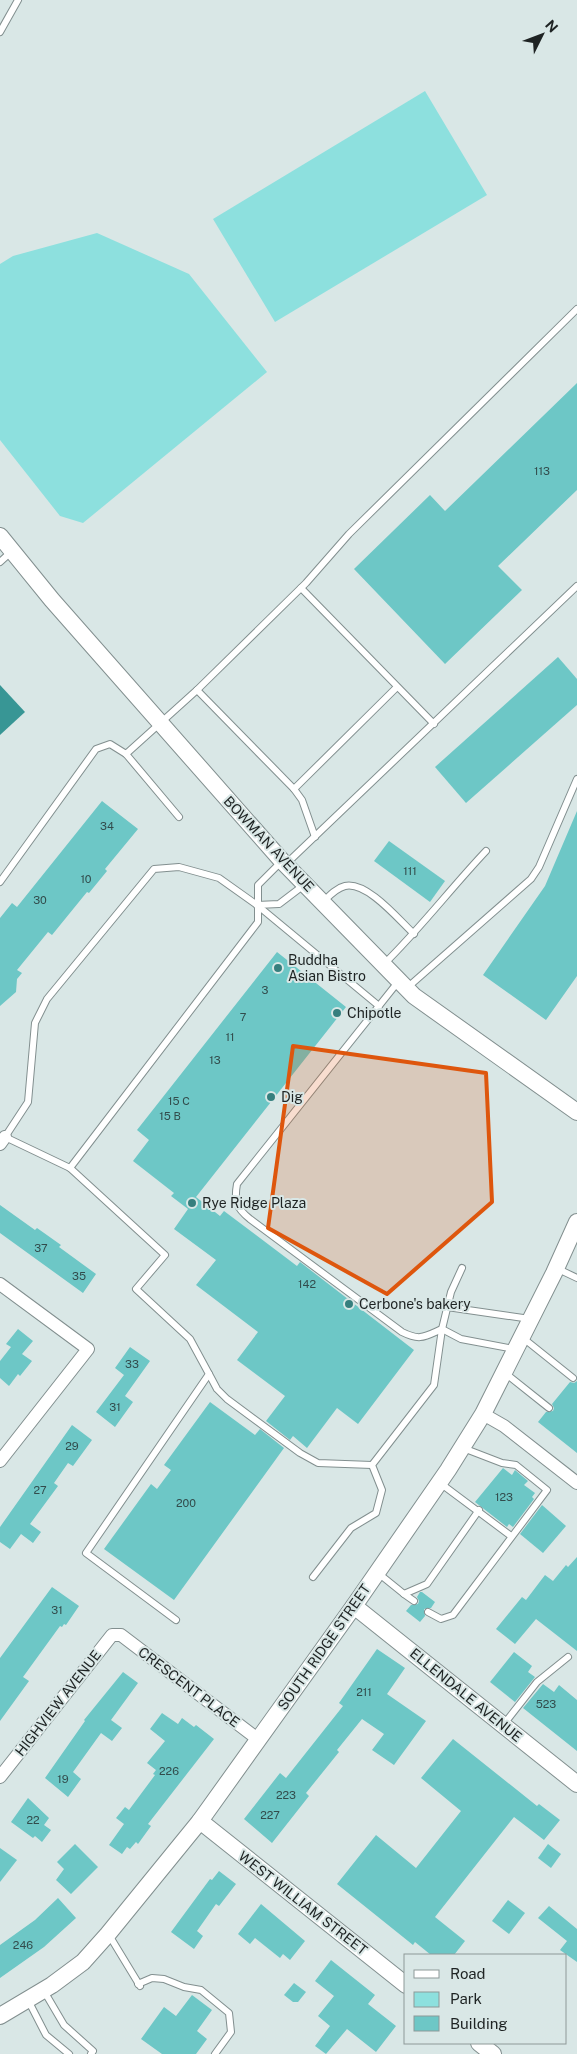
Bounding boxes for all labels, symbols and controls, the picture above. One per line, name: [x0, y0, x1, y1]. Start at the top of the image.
north arrow: [517, 10, 567, 60]
text: N: [542, 17, 561, 36]
house number: 113: [534, 465, 550, 477]
street label: BOWMAN AVENUE: [221, 793, 317, 895]
house number: 34: [100, 820, 114, 832]
house number: 111: [403, 865, 417, 877]
house number: 10: [80, 873, 92, 885]
house number: 30: [33, 894, 47, 906]
place label: Buddha Asian Bistro: [288, 952, 366, 984]
marker: Buddha Asian Bistro: [272, 962, 284, 974]
house number: 3: [262, 984, 269, 996]
place label: Chipotle: [347, 1005, 402, 1021]
marker: Chipotle: [331, 1007, 343, 1019]
house number: 7: [240, 1011, 247, 1023]
house number: 11: [226, 1031, 234, 1043]
house number: 13: [209, 1054, 221, 1066]
place label: Dig: [281, 1089, 303, 1105]
marker: Dig: [265, 1091, 277, 1103]
house number: 15 C: [168, 1095, 190, 1107]
house number: 15 B: [159, 1110, 181, 1122]
place label: Rye Ridge Plaza: [202, 1195, 306, 1211]
marker: Rye Ridge Plaza: [186, 1197, 198, 1209]
house number: 37: [34, 1242, 48, 1254]
house number: 35: [72, 1270, 86, 1282]
house number: 142: [298, 1278, 316, 1290]
place label: Cerbone's bakery: [359, 1296, 471, 1312]
marker: Cerbone's bakery: [343, 1298, 355, 1310]
house number: 33: [125, 1358, 139, 1370]
house number: 31: [109, 1401, 121, 1413]
house number: 29: [65, 1440, 79, 1452]
house number: 27: [33, 1484, 47, 1496]
house number: 123: [495, 1491, 513, 1503]
house number: 200: [176, 1497, 196, 1509]
street label: SOUTH RIDGE STREET: [274, 1581, 374, 1713]
house number: 31: [51, 1604, 63, 1616]
street label: CRESCENT PLACE: [135, 1644, 243, 1730]
street label: ELLENDALE AVENUE: [407, 1645, 525, 1745]
street label: HIGHVIEW AVENUE: [12, 1647, 104, 1759]
house number: 211: [356, 1686, 372, 1698]
house number: 523: [536, 1698, 556, 1710]
house number: 226: [159, 1765, 179, 1777]
house number: 19: [57, 1773, 69, 1785]
house number: 223: [276, 1789, 296, 1801]
house number: 227: [260, 1809, 280, 1821]
house number: 22: [26, 1814, 40, 1826]
street label: WEST WILLIAM STREET: [236, 1848, 370, 1958]
house number: 246: [13, 1939, 33, 1951]
legend: [404, 1954, 567, 2044]
text: Road: [450, 1965, 486, 1982]
text: Park: [450, 1990, 482, 2007]
text: Building: [450, 2015, 508, 2032]

